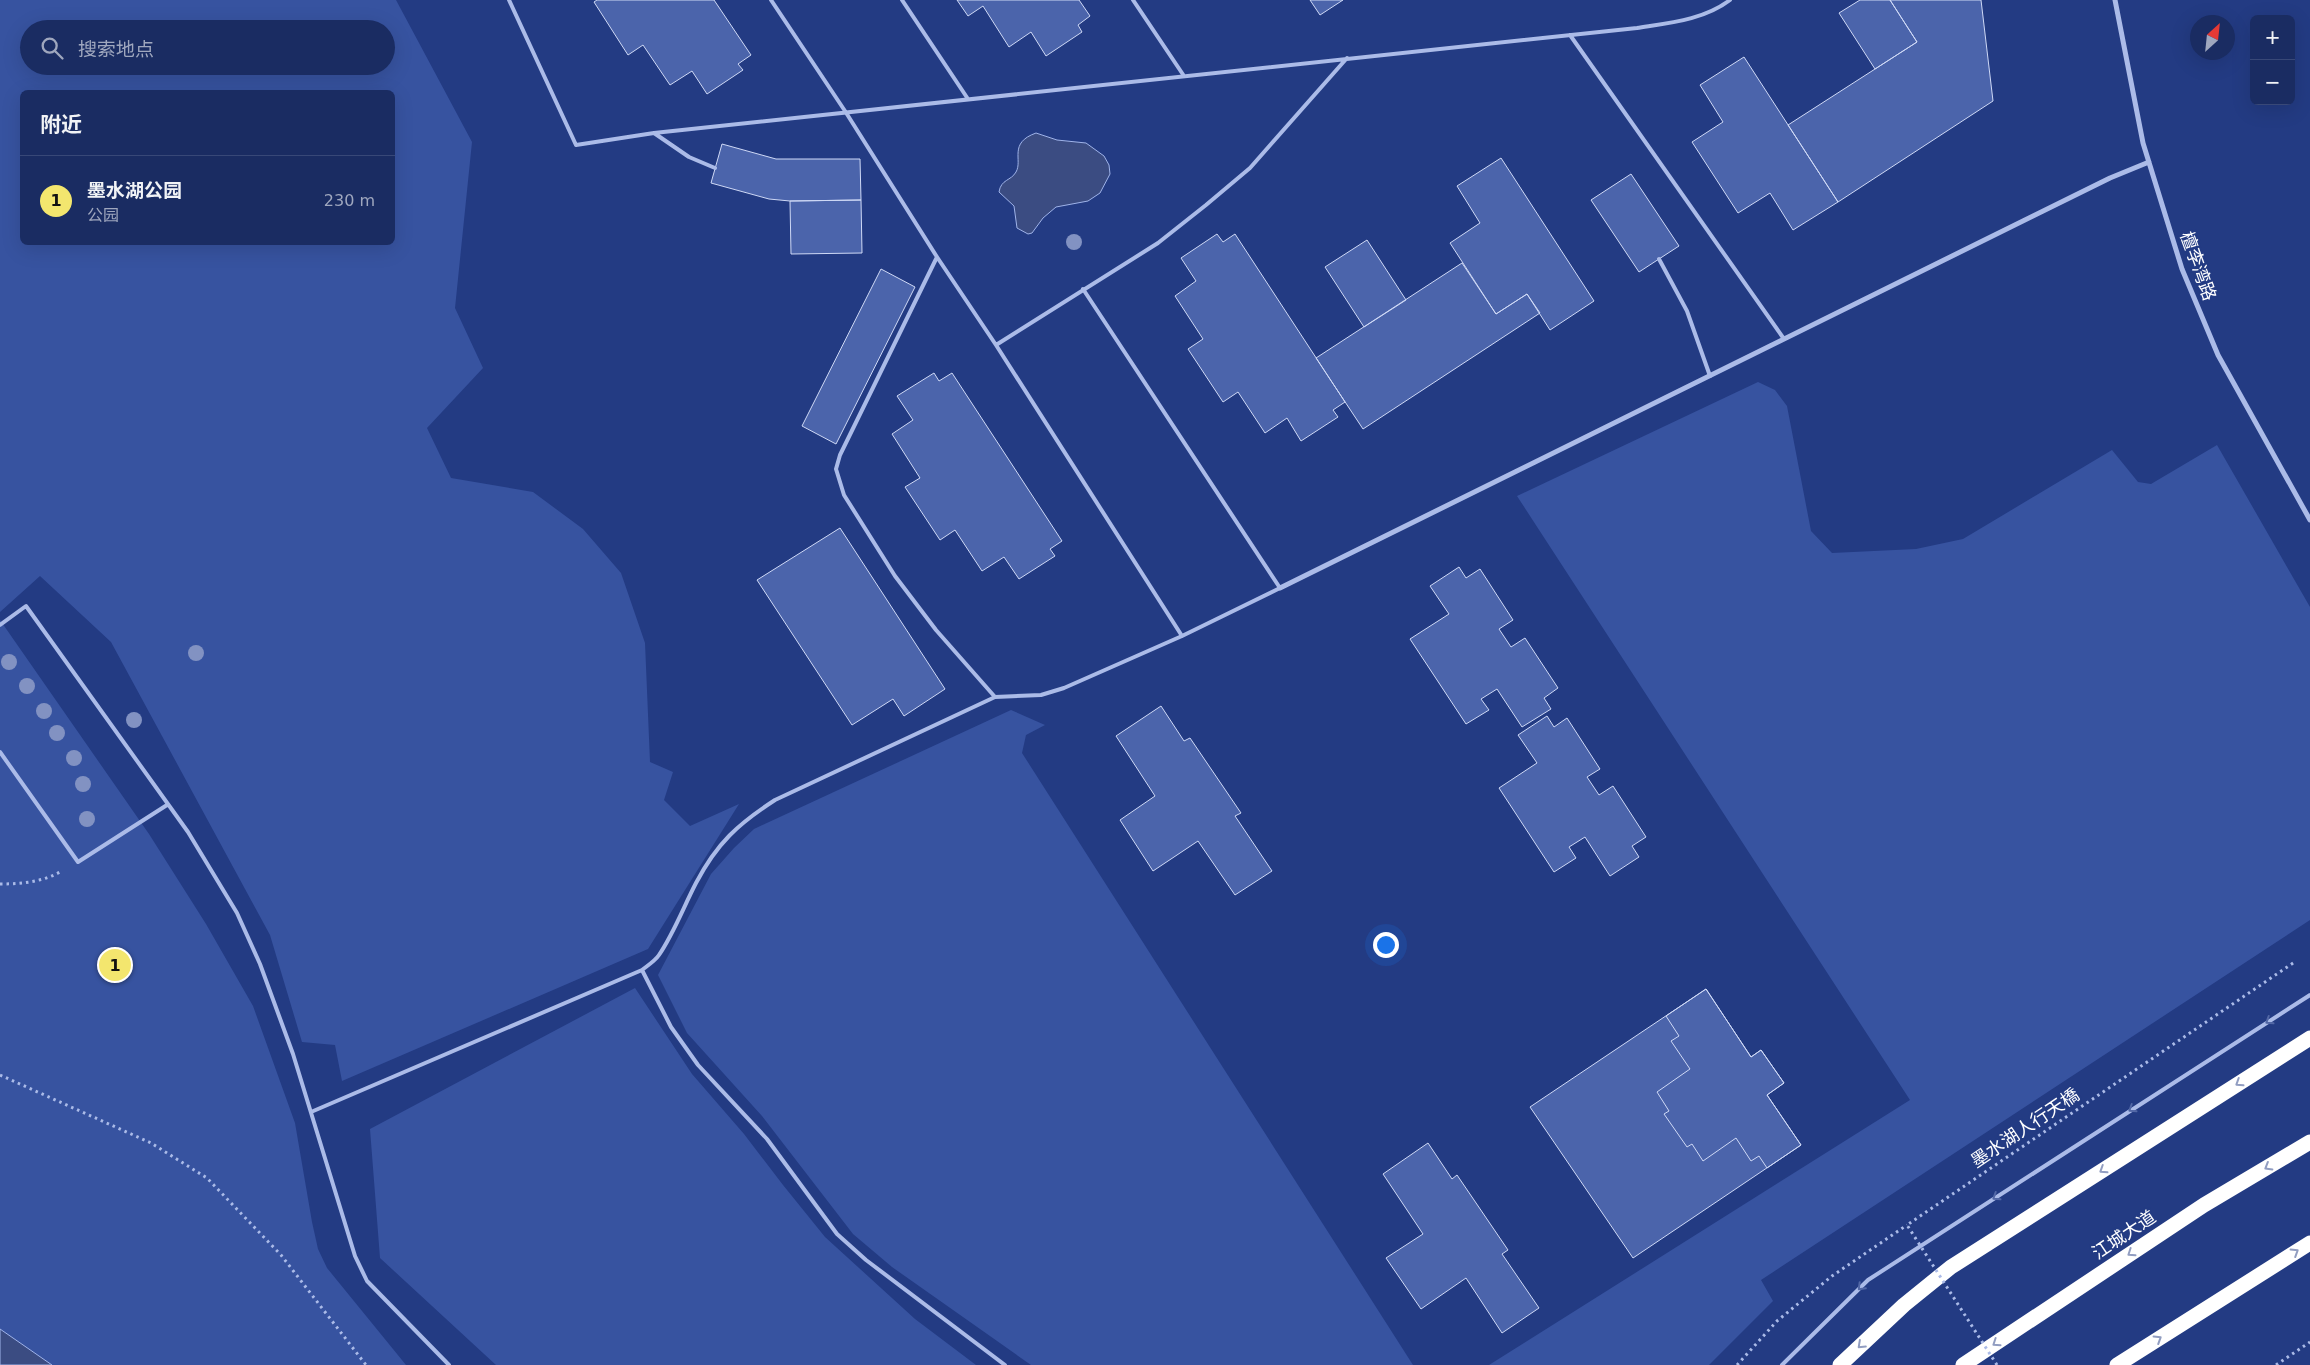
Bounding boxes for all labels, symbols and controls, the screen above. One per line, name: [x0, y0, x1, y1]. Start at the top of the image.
north arrow: [2190, 15, 2235, 60]
map controls: [2250, 15, 2295, 105]
button: +: [2250, 15, 2295, 60]
search box: [20, 20, 395, 75]
icon: search: [38, 34, 66, 62]
text: 搜索地点: [78, 38, 154, 60]
button: −: [2250, 60, 2295, 105]
text: 附近: [40, 113, 82, 137]
text: 墨水湖公园: [87, 179, 182, 201]
text: 1: [50, 191, 62, 210]
text: 230 m: [324, 191, 375, 210]
text: 公园: [87, 206, 119, 225]
street label: 檀李湾路: [2176, 228, 2221, 303]
your location: [1373, 932, 1399, 958]
pin: 1: [99, 946, 131, 984]
one-way arrow: [2265, 1015, 2274, 1025]
one-way arrow: [2236, 1076, 2245, 1086]
street label: 墨水湖人行天橋: [1967, 1084, 2083, 1172]
one-way arrow: [2129, 1103, 2138, 1113]
one-way arrow: [2265, 1160, 2274, 1170]
one-way arrow: [2099, 1164, 2108, 1173]
one-way arrow: [1992, 1191, 2001, 1201]
street label: 江城大道: [2088, 1206, 2159, 1263]
one-way arrow: [2127, 1247, 2137, 1256]
one-way arrow: [2290, 1249, 2299, 1258]
one-way arrow: [1858, 1282, 1867, 1291]
one-way arrow: [2152, 1336, 2161, 1345]
one-way arrow: [1992, 1337, 2001, 1347]
one-way arrow: [1858, 1339, 1867, 1348]

